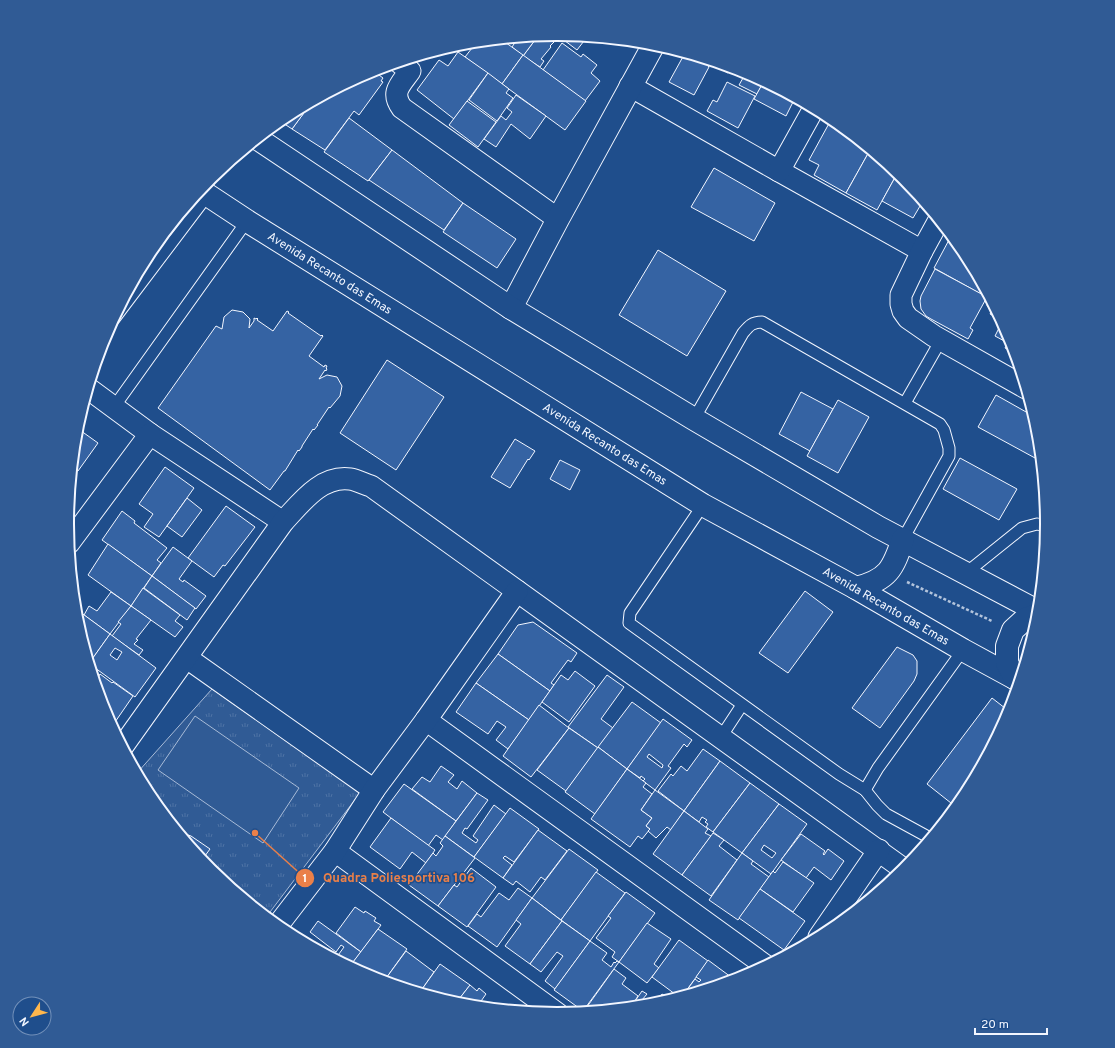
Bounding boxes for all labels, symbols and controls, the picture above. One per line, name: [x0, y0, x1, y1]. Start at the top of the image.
street label: Avenida Recanto das Emas: [264, 229, 395, 319]
street label: Avenida Recanto das Emas: [539, 400, 670, 490]
street label: Avenida Recanto das Emas: [819, 564, 952, 650]
callout: Quadra Poliesportiva 106: [295, 865, 483, 890]
text: 1: [303, 871, 307, 887]
text: Quadra Poliesportiva 106: [323, 871, 475, 887]
north arrow: [12, 996, 52, 1036]
scale bar: [975, 1010, 1047, 1036]
text: N: [17, 1014, 33, 1029]
text: 20 m: [981, 1017, 1009, 1033]

